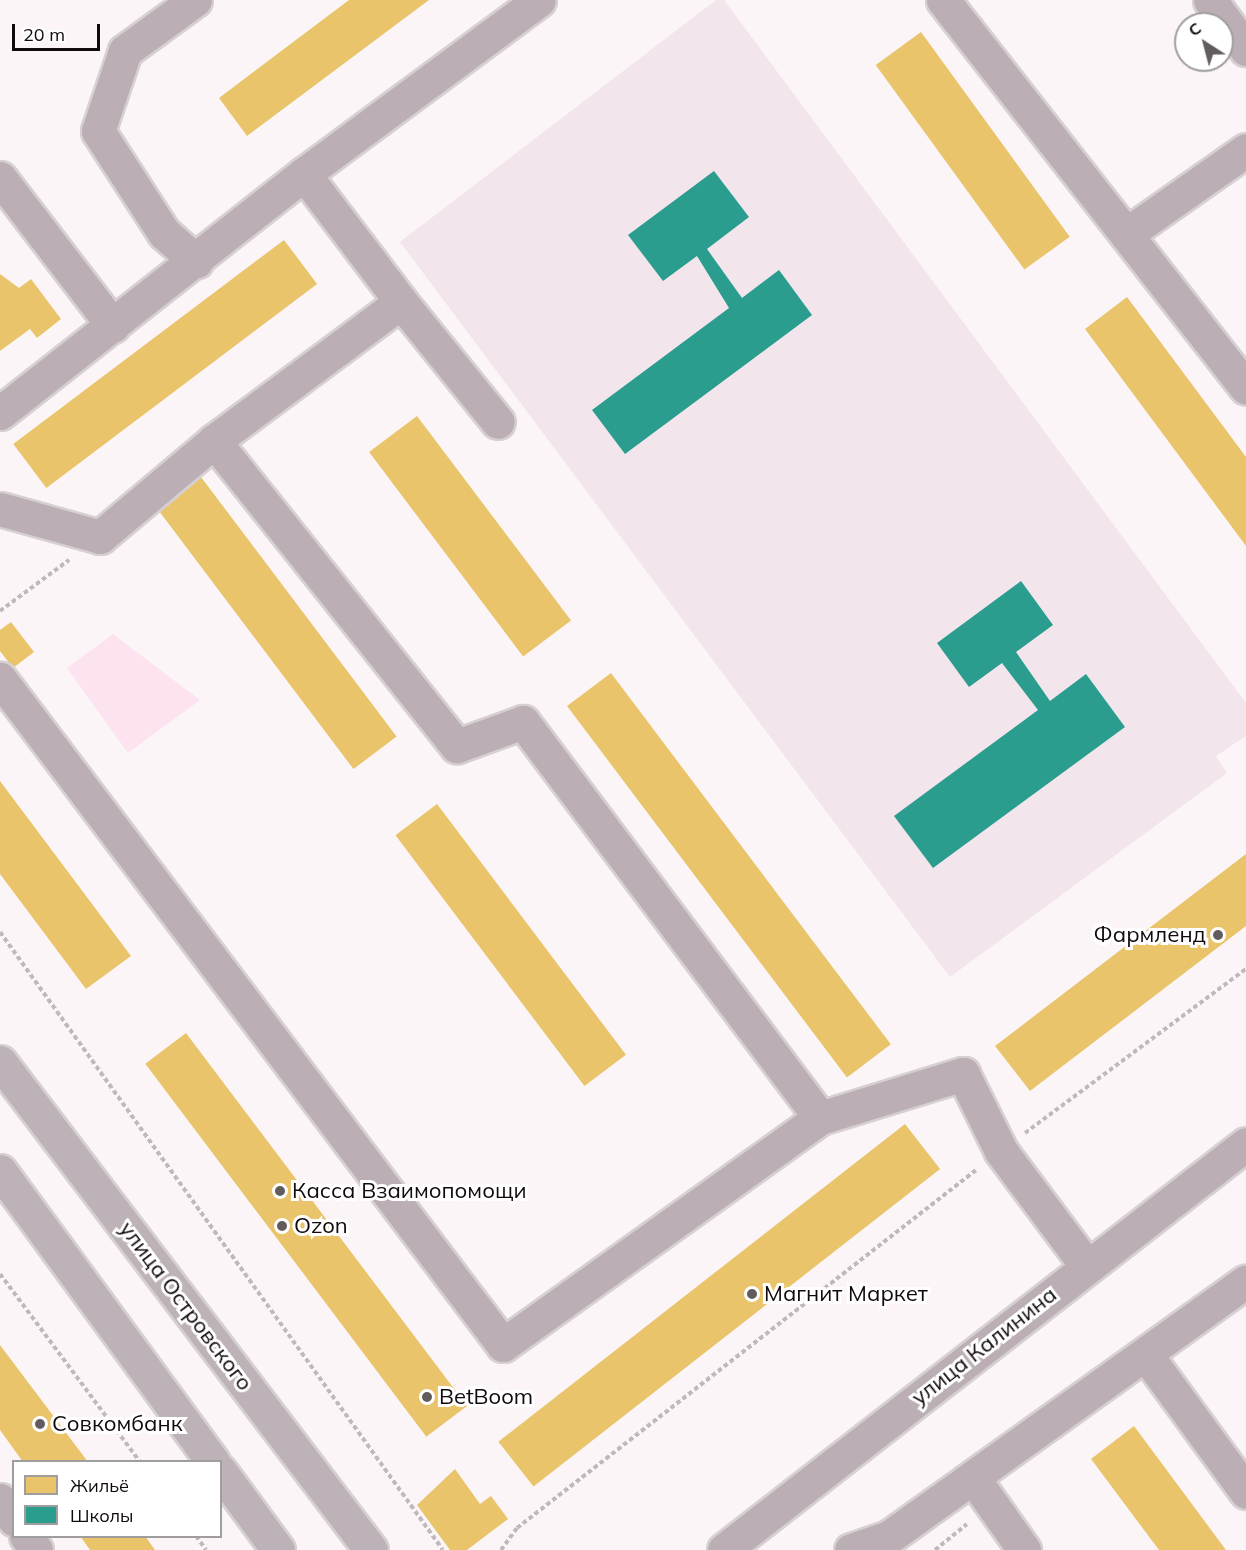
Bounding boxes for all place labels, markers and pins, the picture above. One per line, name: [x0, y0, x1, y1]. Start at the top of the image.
place label: Фармленд: [1094, 922, 1206, 948]
marker: Фармленд: [1211, 928, 1225, 942]
place label: Касса Взаимопомощи: [292, 1178, 527, 1204]
marker: Касса Взаимопомощи: [273, 1184, 287, 1198]
place label: Ozon: [294, 1213, 348, 1239]
marker: Ozon: [275, 1219, 289, 1233]
place label: Магнит Маркет: [764, 1281, 928, 1307]
marker: Магнит Маркет: [745, 1287, 759, 1301]
place label: BetBoom: [439, 1384, 533, 1410]
marker: BetBoom: [420, 1390, 434, 1404]
place label: Совкомбанк: [52, 1411, 183, 1437]
marker: Совкомбанк: [33, 1417, 47, 1431]

